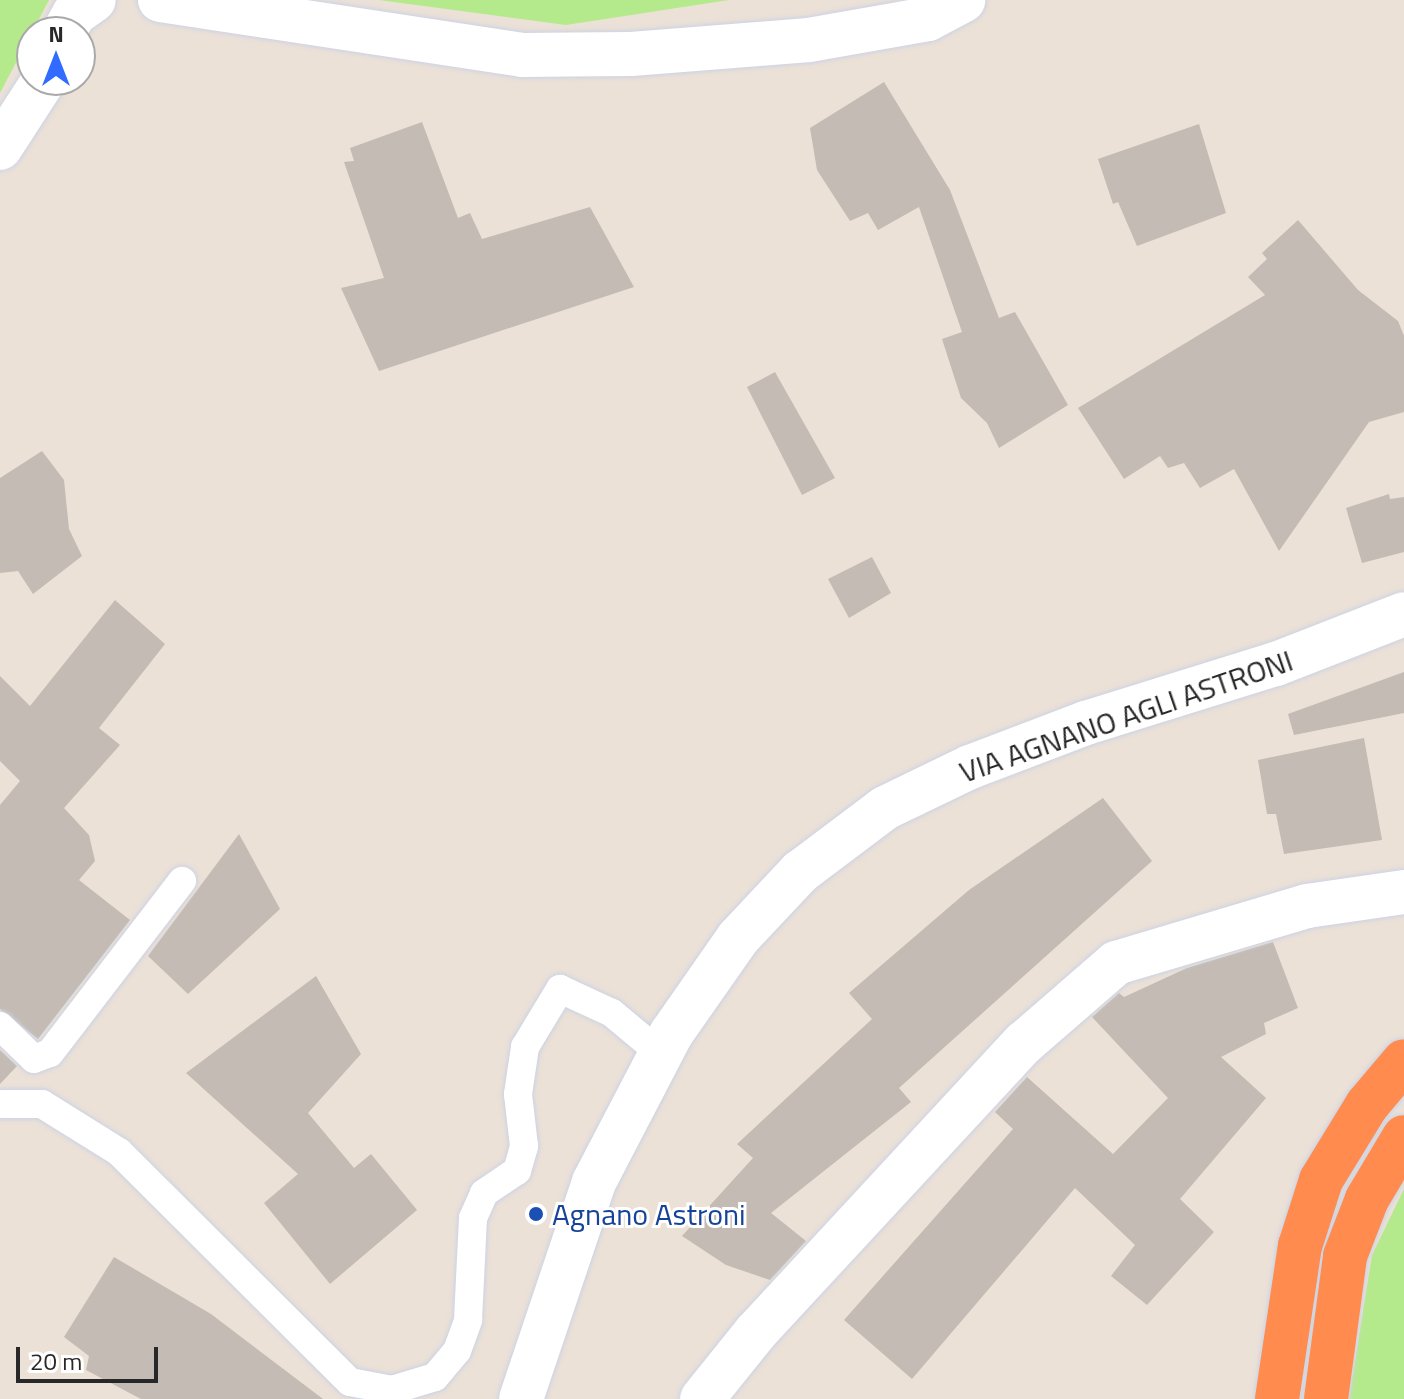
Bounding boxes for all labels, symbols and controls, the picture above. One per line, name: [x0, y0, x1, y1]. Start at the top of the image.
north arrow: [16, 16, 96, 96]
text: N: [48, 17, 64, 51]
street label: VIA AGNANO AGLI ASTRONI: [955, 642, 1297, 790]
place label: Agnano Astroni: [552, 1196, 746, 1232]
marker: Agnano Astroni: [527, 1205, 545, 1223]
scale bar: [20, 1331, 162, 1381]
text: 20 m: [30, 1343, 82, 1379]

